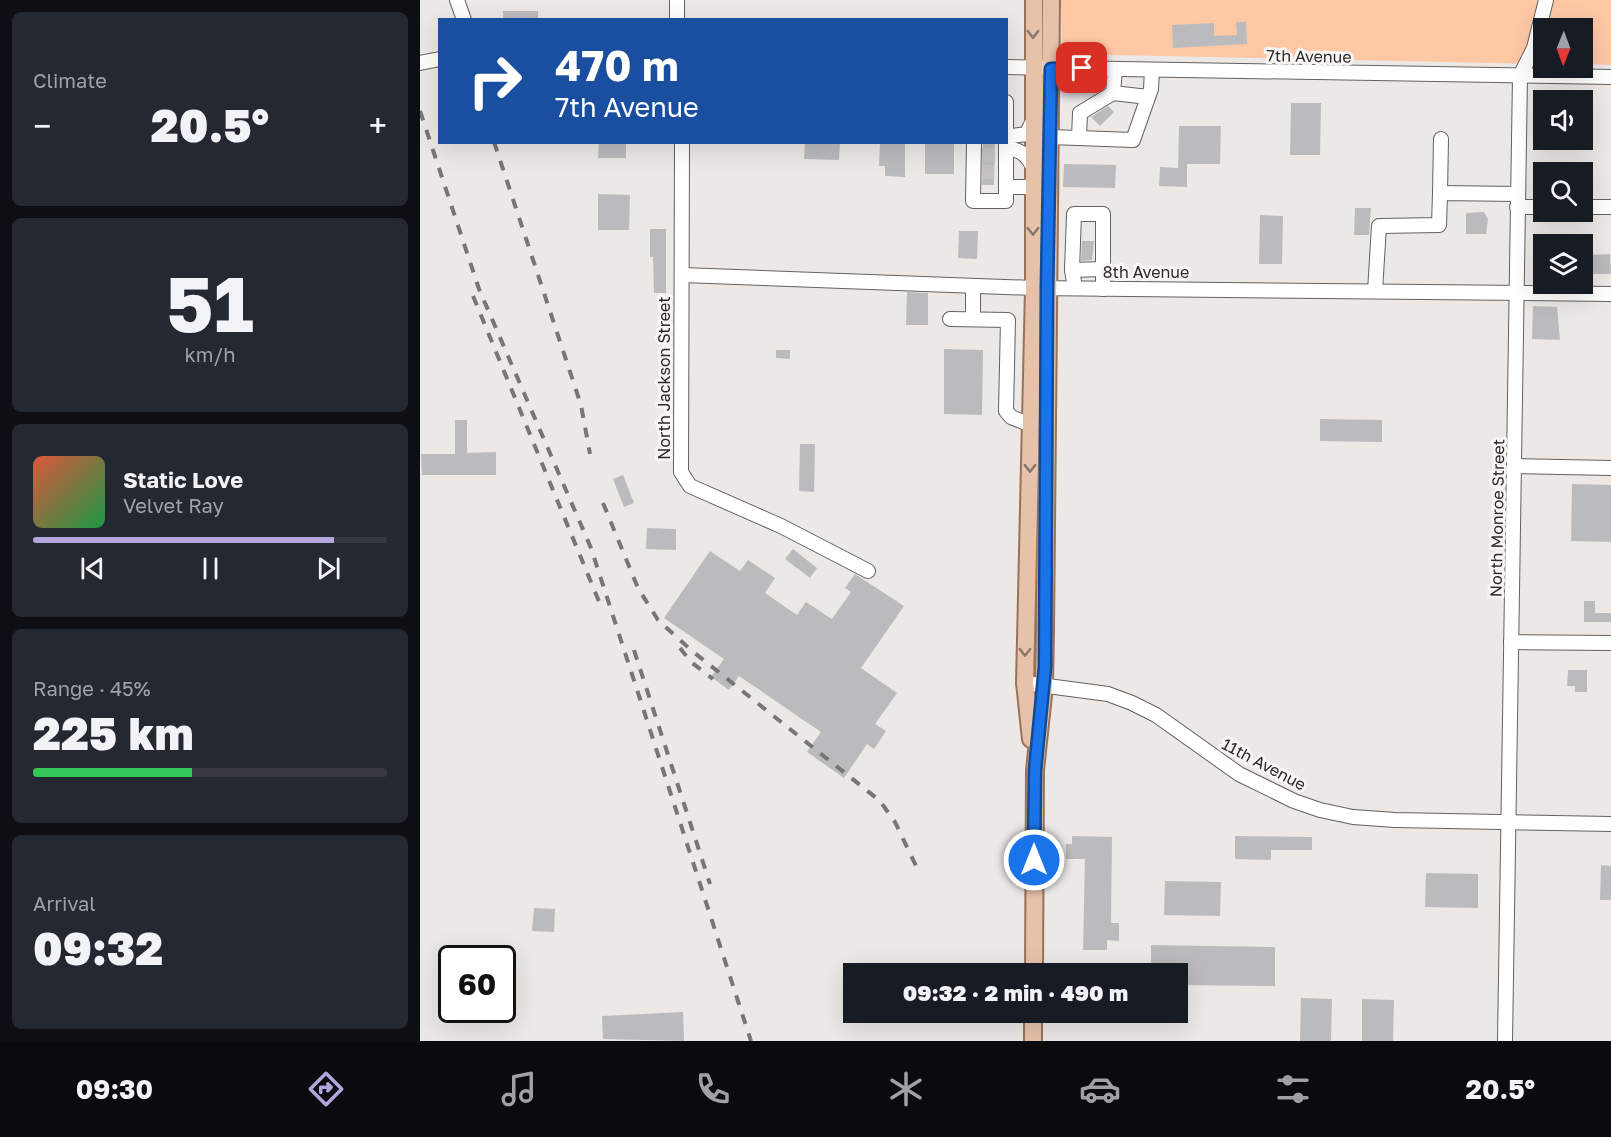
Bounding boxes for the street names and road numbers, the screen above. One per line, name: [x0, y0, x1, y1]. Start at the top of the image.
street label: 7th Avenue: [1266, 45, 1352, 67]
street label: 8th Avenue: [1103, 262, 1189, 282]
street label: North Jackson Street: [654, 296, 674, 460]
street label: North Monroe Street: [1486, 439, 1508, 597]
street label: 11th Avenue: [1219, 734, 1309, 794]

